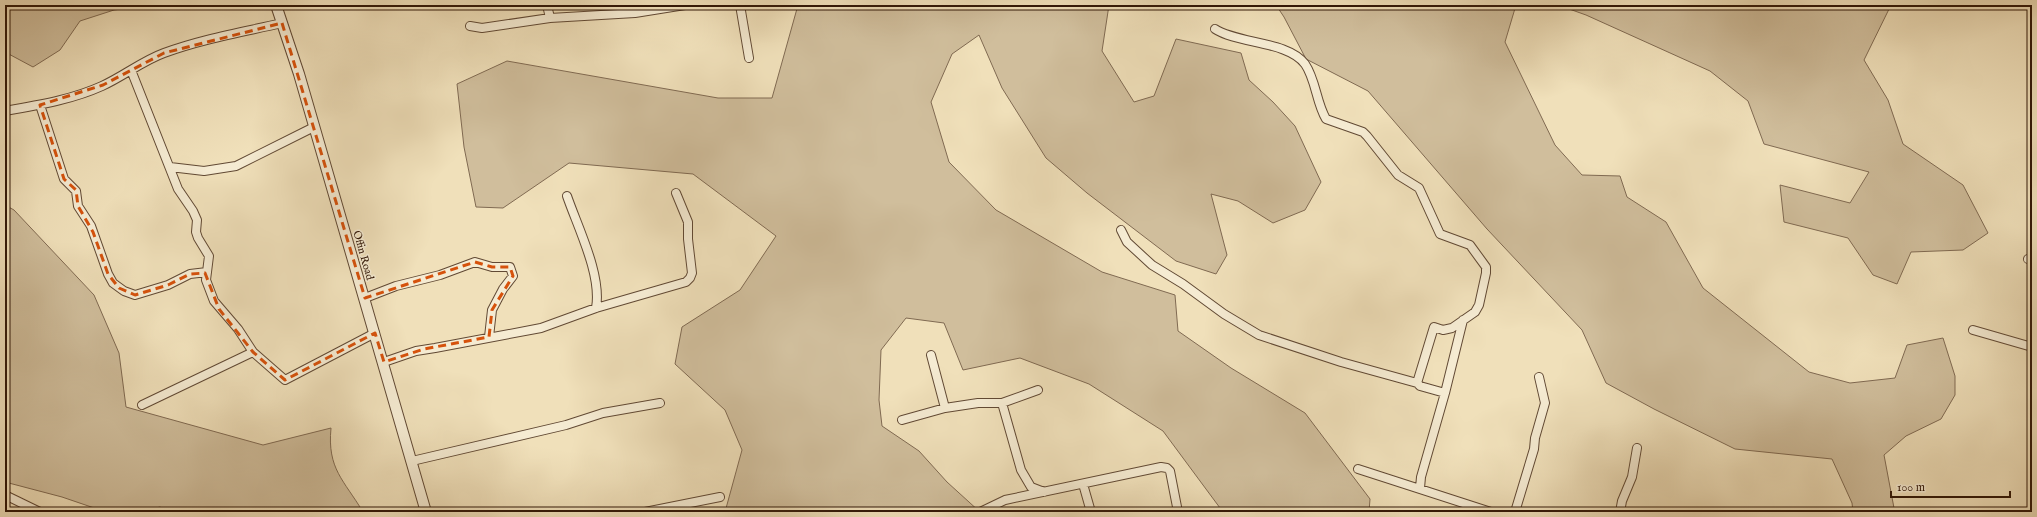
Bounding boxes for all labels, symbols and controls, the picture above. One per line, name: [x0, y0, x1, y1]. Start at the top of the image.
street label: Offin Road: [349, 229, 377, 282]
scale bar: [1891, 473, 2010, 499]
text: 100 m: [1897, 480, 1925, 495]

